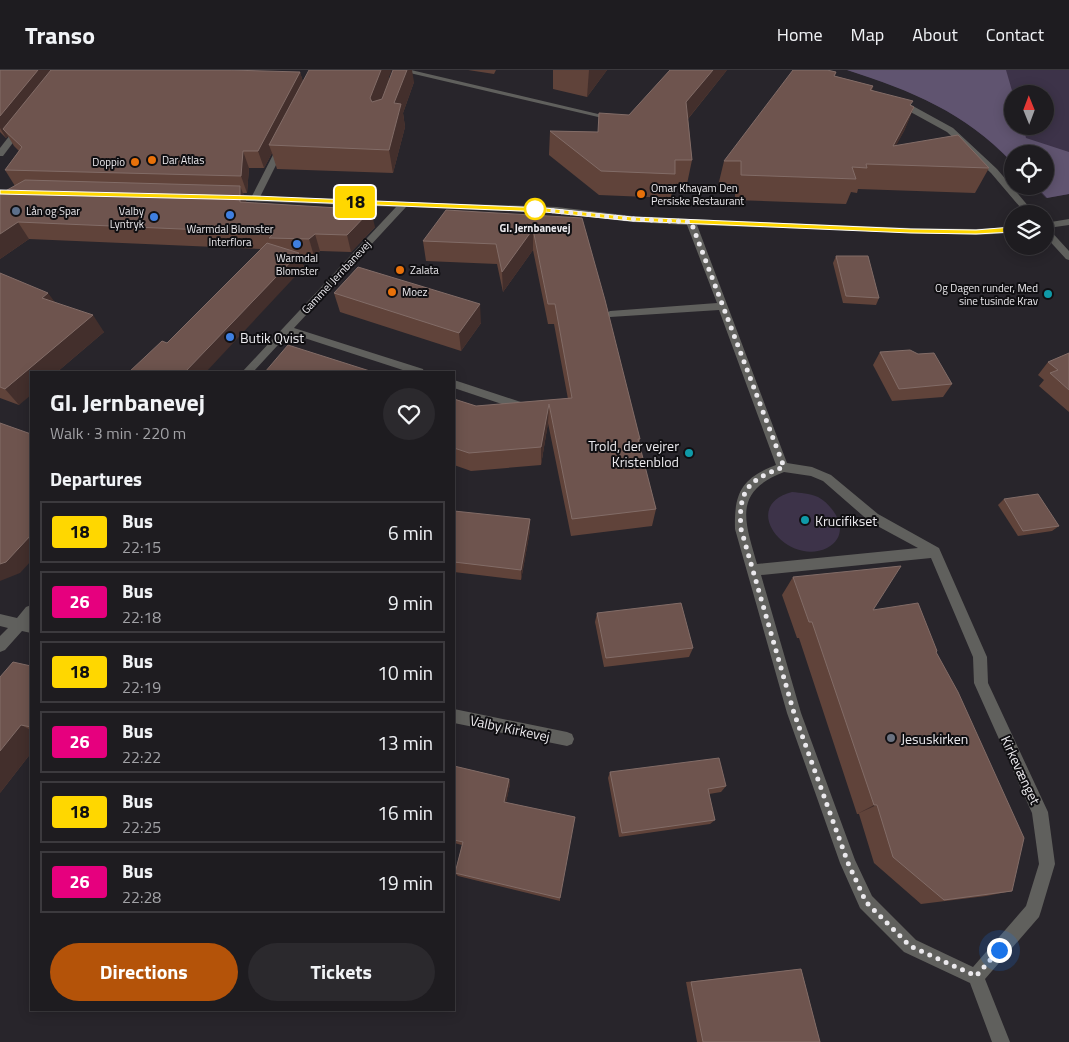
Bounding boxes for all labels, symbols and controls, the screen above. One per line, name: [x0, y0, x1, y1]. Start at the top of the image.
text: Transo: [25, 17, 95, 53]
text: Home: [777, 21, 823, 48]
text: Map: [851, 21, 884, 48]
text: About: [912, 21, 958, 48]
text: Contact: [986, 21, 1044, 48]
north arrow: [1004, 85, 1054, 135]
map controls: [1004, 85, 1054, 255]
button: locate: [1004, 145, 1054, 195]
place label: Dar Atlas: [162, 152, 204, 168]
place label: Doppio: [92, 154, 125, 170]
marker: Dar Atlas: [146, 154, 158, 166]
marker: Doppio: [129, 156, 141, 168]
place label: Omar Khayam Den Persiske Restaurant: [651, 180, 744, 209]
line badge: 18: [332, 186, 378, 218]
text: 18: [345, 188, 365, 215]
marker: Omar Khayam Den Persiske Restaurant: [635, 188, 647, 200]
marker: Gl. Jernbanevej: [524, 198, 546, 220]
place label: Lån og Spar: [26, 203, 80, 219]
place label: Valby Lyntryk: [110, 203, 145, 232]
marker: Lån og Spar: [10, 205, 22, 217]
button: layers: [1004, 205, 1054, 255]
marker: Warmdal Blomster Interflora: [224, 209, 236, 221]
marker: Valby Lyntryk: [148, 211, 160, 223]
place label: Gl. Jernbanevej: [499, 220, 571, 236]
place label: Warmdal Blomster Interflora: [186, 221, 274, 250]
street label: Gammel Jernbanevej: [298, 237, 374, 317]
marker: Warmdal Blomster: [291, 238, 303, 250]
place label: Warmdal Blomster: [276, 250, 319, 279]
place label: Zalata: [410, 262, 439, 278]
marker: Zalata: [394, 264, 406, 276]
place label: Og Dagen runder, Med sine tusinde Krav: [935, 280, 1039, 309]
place label: Moez: [402, 284, 428, 300]
marker: Moez: [386, 286, 398, 298]
marker: Og Dagen runder, Med sine tusinde Krav: [1042, 288, 1054, 300]
place label: Butik Qvist: [240, 327, 304, 348]
marker: Butik Qvist: [224, 331, 236, 343]
text: Gl. Jernbanevej: [50, 384, 205, 420]
button: heart: [383, 388, 435, 440]
text: Walk · 3 min · 220 m: [50, 421, 186, 445]
place label: Trold, der vejrer Kristenblod: [588, 435, 679, 472]
marker: Trold, der vejrer Kristenblod: [683, 447, 695, 459]
text: Departures: [50, 464, 142, 493]
text: Bus: [122, 506, 153, 535]
place label: Krucifikset: [815, 510, 877, 531]
marker: Krucifikset: [799, 514, 811, 526]
text: 18: [69, 518, 90, 545]
text: 6 min: [388, 518, 433, 547]
text: 22:15: [122, 535, 161, 559]
text: Bus: [122, 576, 153, 605]
text: 26: [69, 588, 90, 615]
text: 9 min: [388, 588, 433, 617]
text: 22:18: [122, 605, 161, 629]
text: Bus: [122, 646, 153, 675]
text: 18: [69, 658, 90, 685]
text: 10 min: [377, 658, 433, 687]
text: 22:19: [122, 675, 161, 699]
street label: Valby Kirkevej: [468, 709, 552, 747]
text: Bus: [122, 716, 153, 745]
text: 26: [69, 728, 90, 755]
text: 13 min: [377, 728, 433, 757]
place label: Jesuskirken: [901, 728, 968, 749]
marker: Jesuskirken: [885, 732, 897, 744]
street label: Kirkevænget: [996, 732, 1046, 808]
text: 22:22: [122, 745, 161, 769]
text: Bus: [122, 786, 153, 815]
text: 18: [69, 798, 90, 825]
text: 16 min: [377, 798, 433, 827]
text: 22:25: [122, 815, 161, 839]
text: Bus: [122, 856, 153, 885]
text: 26: [69, 868, 90, 895]
text: 19 min: [377, 868, 433, 897]
text: 22:28: [122, 885, 161, 909]
your location: [987, 938, 1012, 963]
button: Directions: [50, 943, 238, 1001]
button: Tickets: [248, 943, 435, 1001]

